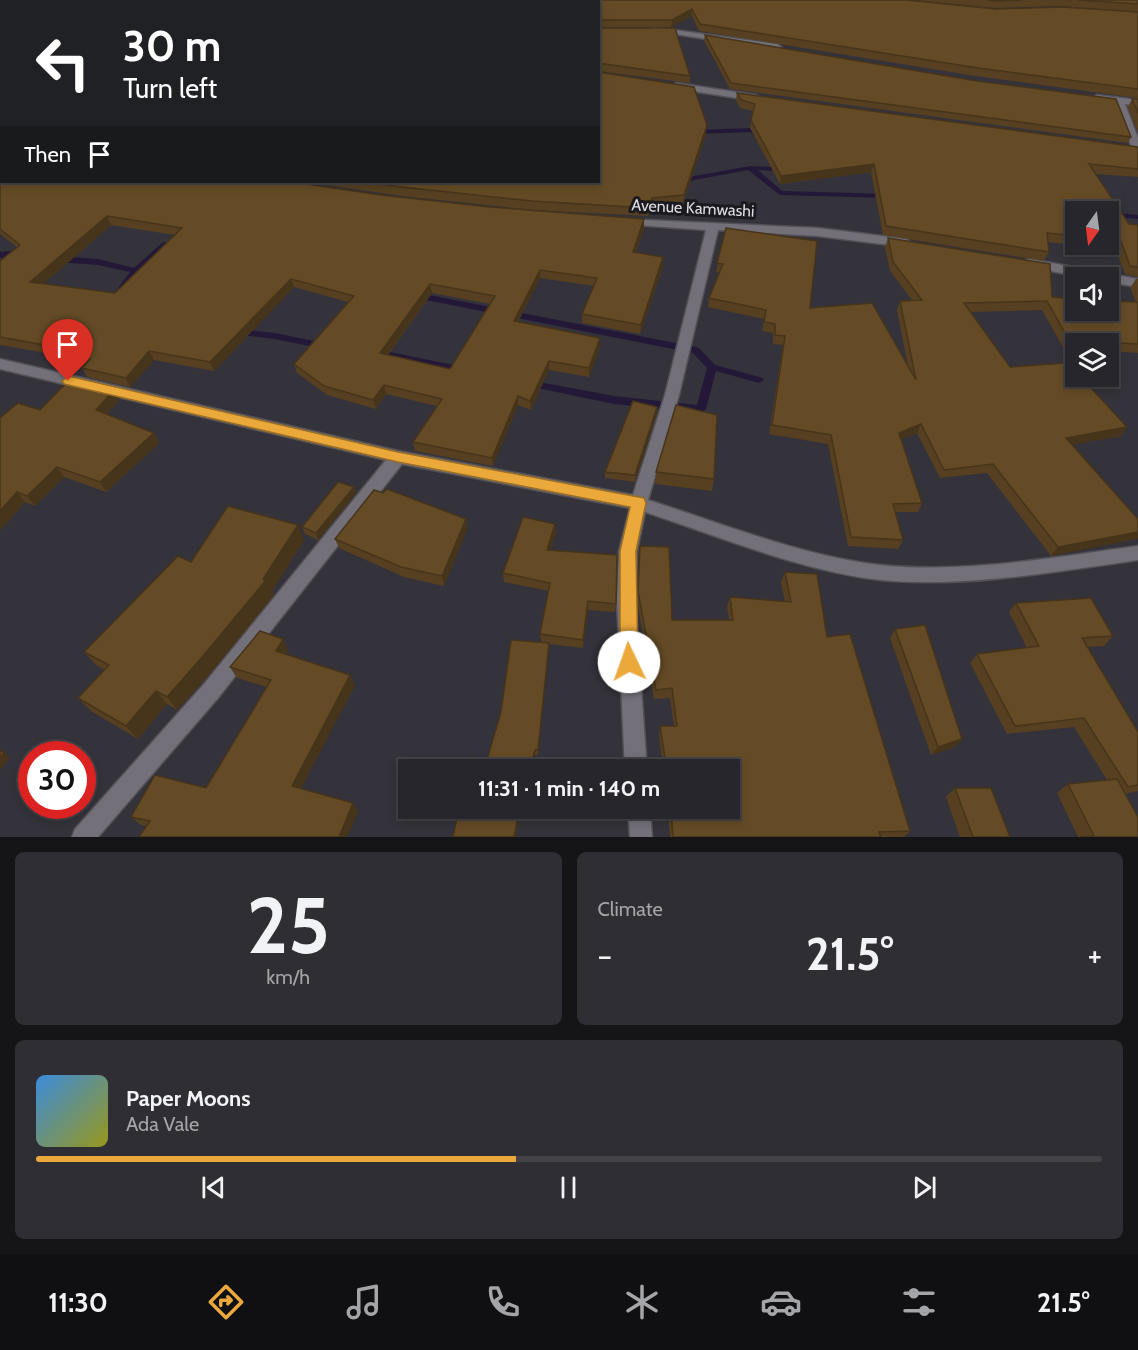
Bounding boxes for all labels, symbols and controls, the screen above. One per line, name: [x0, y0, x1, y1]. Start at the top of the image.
text: 30 m: [123, 20, 221, 72]
icon: left: [24, 24, 102, 102]
text: Turn left: [123, 72, 217, 105]
icon: arrive: [83, 138, 116, 171]
text: Then: [24, 141, 71, 168]
street label: Avenue Kamwashi: [631, 195, 755, 221]
north arrow: [1065, 201, 1119, 255]
map controls: [1065, 201, 1119, 387]
button: sound: [1065, 267, 1119, 321]
pin: [42, 319, 93, 381]
icon: arrive: [51, 328, 84, 361]
button: layers: [1065, 333, 1119, 387]
position arrow: [597, 630, 661, 694]
speed limit sign: 30: [18, 741, 96, 819]
text: 11:31 · 1 min · 140 m: [478, 775, 660, 802]
text: 25: [247, 878, 330, 973]
text: Climate: [598, 897, 663, 921]
text: 21.5°: [806, 927, 894, 981]
text: −: [598, 935, 612, 975]
text: +: [1087, 935, 1102, 975]
text: km/h: [266, 965, 310, 989]
text: Paper Moons: [126, 1085, 250, 1112]
text: Ada Vale: [126, 1112, 199, 1136]
icon: previous: [197, 1171, 230, 1204]
icon: pause: [552, 1171, 585, 1204]
icon: next: [908, 1171, 941, 1204]
icon: directions: [205, 1281, 247, 1323]
icon: music: [343, 1281, 385, 1323]
icon: phone: [482, 1281, 524, 1323]
icon: climate: [621, 1281, 663, 1323]
icon: car: [760, 1281, 802, 1323]
icon: filters: [898, 1281, 940, 1323]
text: 11:30: [48, 1286, 108, 1319]
text: 21.5°: [1037, 1286, 1090, 1319]

